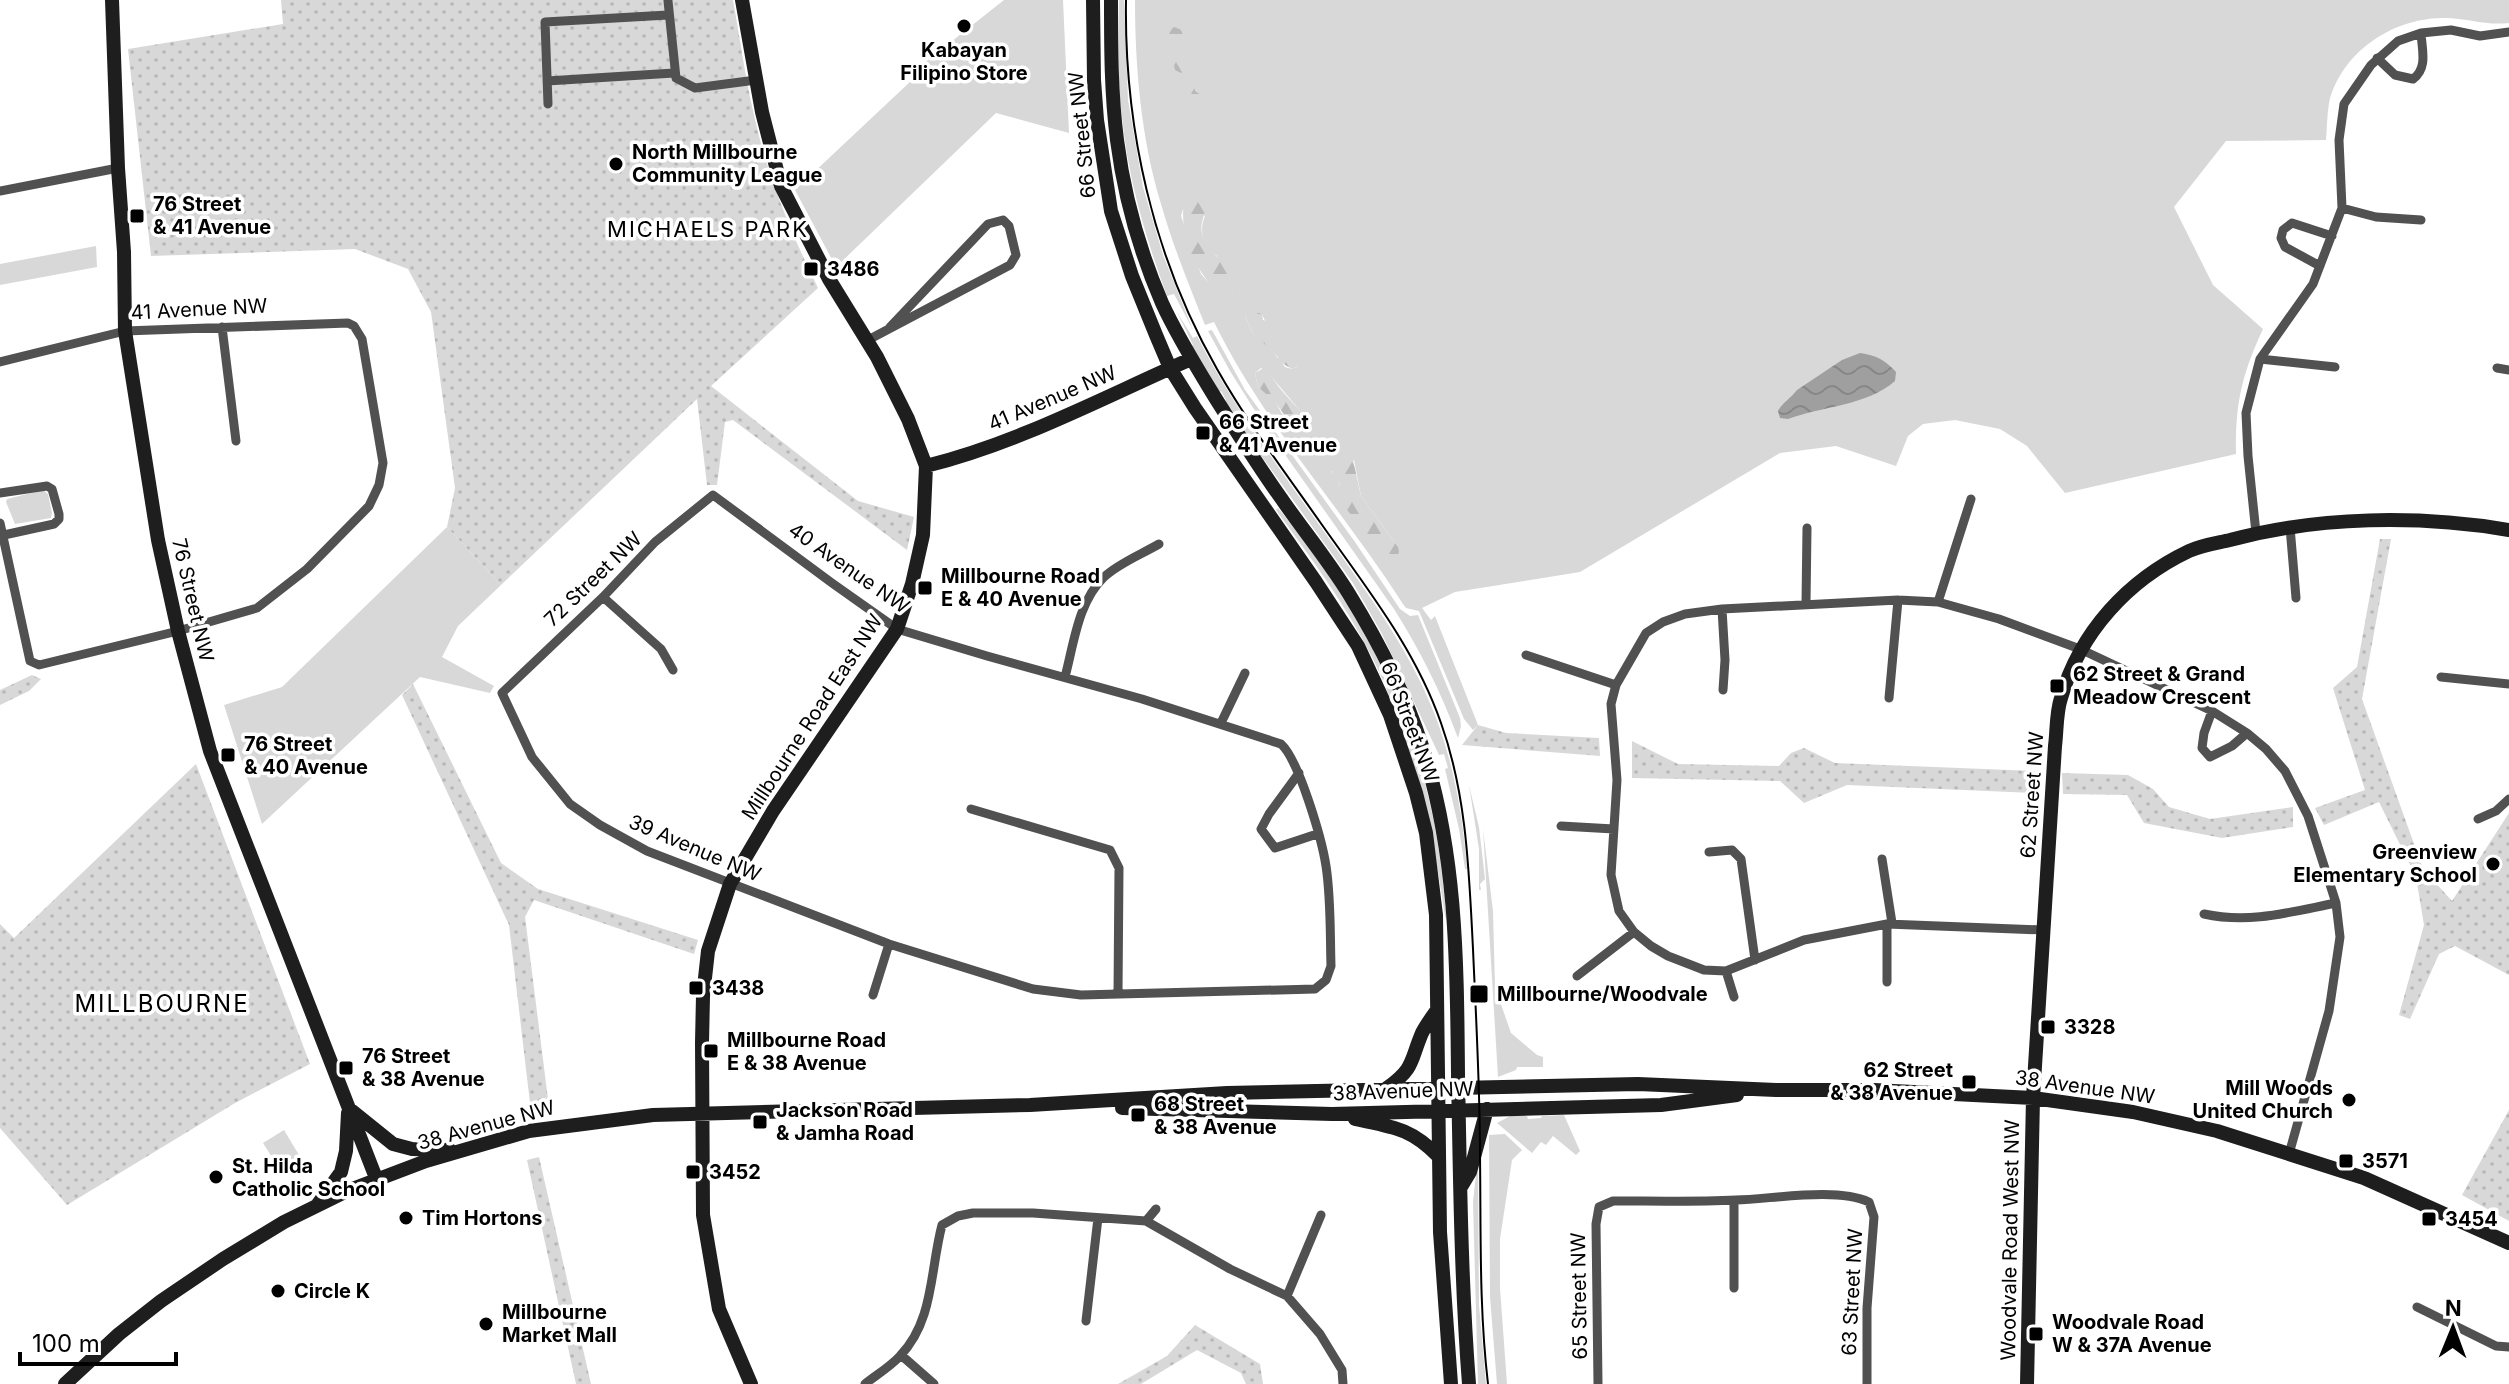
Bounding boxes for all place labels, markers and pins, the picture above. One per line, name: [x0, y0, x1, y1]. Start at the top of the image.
marker: Kabayan Filipino Store: [955, 17, 973, 35]
place label: Kabayan Filipino Store: [900, 38, 1028, 85]
place label: North Millbourne Community League: [632, 140, 823, 187]
marker: North Millbourne Community League: [607, 155, 625, 173]
place label: 76 Street & 41 Avenue: [153, 192, 271, 239]
marker: 76 Street & 41 Avenue: [128, 207, 146, 225]
place label: 3486: [827, 257, 879, 281]
marker: 3486: [802, 260, 820, 278]
place label: 66 Street & 41 Avenue: [1219, 410, 1337, 457]
marker: 66 Street & 41 Avenue: [1194, 424, 1212, 442]
place label: Millbourne Road E & 40 Avenue: [941, 564, 1100, 611]
marker: Millbourne Road E & 40 Avenue: [916, 579, 934, 597]
place label: 62 Street & Grand Meadow Crescent: [2073, 662, 2251, 709]
marker: 62 Street & Grand Meadow Crescent: [2048, 677, 2066, 695]
place label: 76 Street & 40 Avenue: [244, 732, 368, 779]
marker: 76 Street & 40 Avenue: [219, 746, 237, 764]
place label: Greenview Elementary School: [2293, 840, 2477, 887]
marker: Greenview Elementary School: [2484, 855, 2502, 873]
place label: 3438: [712, 976, 764, 1000]
marker: 3438: [687, 979, 705, 997]
place label: Millbourne/Woodvale: [1497, 982, 1708, 1006]
marker: Millbourne/Woodvale: [1468, 983, 1490, 1005]
place label: 3328: [2064, 1015, 2115, 1039]
marker: 3328: [2039, 1018, 2057, 1036]
place label: Millbourne Road E & 38 Avenue: [727, 1028, 886, 1075]
marker: Millbourne Road E & 38 Avenue: [702, 1042, 720, 1060]
place label: 76 Street & 38 Avenue: [362, 1044, 485, 1091]
place label: 62 Street & 38 Avenue: [1830, 1058, 1953, 1105]
marker: 76 Street & 38 Avenue: [337, 1059, 355, 1077]
marker: 62 Street & 38 Avenue: [1960, 1073, 1978, 1091]
place label: Mill Woods United Church: [2193, 1076, 2333, 1123]
marker: Mill Woods United Church: [2340, 1091, 2358, 1109]
place label: 68 Street & 38 Avenue: [1154, 1092, 1277, 1139]
place label: Jackson Road & Jamha Road: [776, 1098, 914, 1145]
marker: 68 Street & 38 Avenue: [1129, 1106, 1147, 1124]
marker: Jackson Road & Jamha Road: [751, 1113, 769, 1131]
place label: 3571: [2362, 1149, 2408, 1173]
marker: 3571: [2337, 1152, 2355, 1170]
place label: St. Hilda Catholic School: [232, 1154, 385, 1201]
place label: 3452: [709, 1160, 761, 1184]
marker: 3452: [684, 1163, 702, 1181]
marker: St. Hilda Catholic School: [207, 1168, 225, 1186]
place label: Tim Hortons: [422, 1206, 543, 1230]
place label: 3454: [2445, 1207, 2498, 1231]
marker: Tim Hortons: [397, 1209, 415, 1227]
marker: 3454: [2420, 1210, 2438, 1228]
place label: Circle K: [294, 1279, 370, 1303]
marker: Circle K: [269, 1282, 287, 1300]
place label: Millbourne Market Mall: [502, 1300, 617, 1347]
place label: Woodvale Road W & 37A Avenue: [2052, 1310, 2212, 1357]
marker: Millbourne Market Mall: [477, 1315, 495, 1333]
marker: Woodvale Road W & 37A Avenue: [2027, 1325, 2045, 1343]

